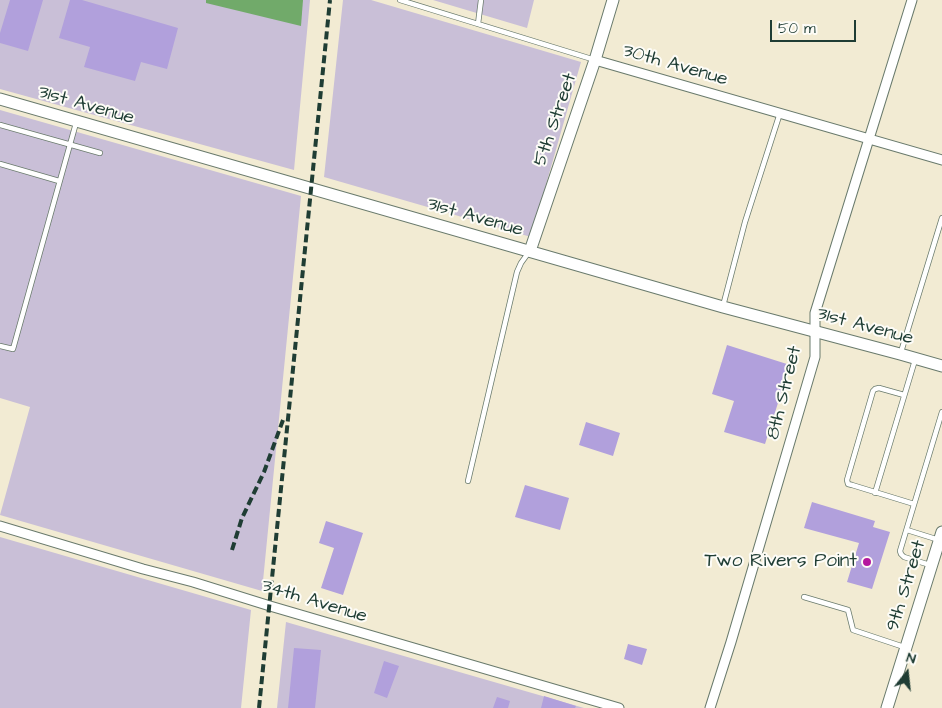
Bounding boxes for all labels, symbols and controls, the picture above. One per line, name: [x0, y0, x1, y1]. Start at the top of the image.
scale bar: [772, 10, 858, 42]
text: 50 m: [778, 18, 816, 39]
street label: 30th Avenue: [620, 40, 730, 92]
street label: 5th Street: [529, 71, 583, 169]
street label: 31st Avenue: [35, 81, 137, 131]
street label: 31st Avenue: [424, 193, 526, 243]
street label: 31st Avenue: [814, 303, 916, 351]
street label: 8th Street: [762, 344, 808, 442]
street label: 9th Street: [882, 538, 932, 634]
place label: Two Rivers Point: [704, 551, 857, 573]
marker: Two Rivers Point: [861, 556, 873, 568]
street label: 34th Avenue: [259, 575, 369, 629]
north arrow: [882, 648, 932, 698]
text: N: [904, 648, 918, 669]

